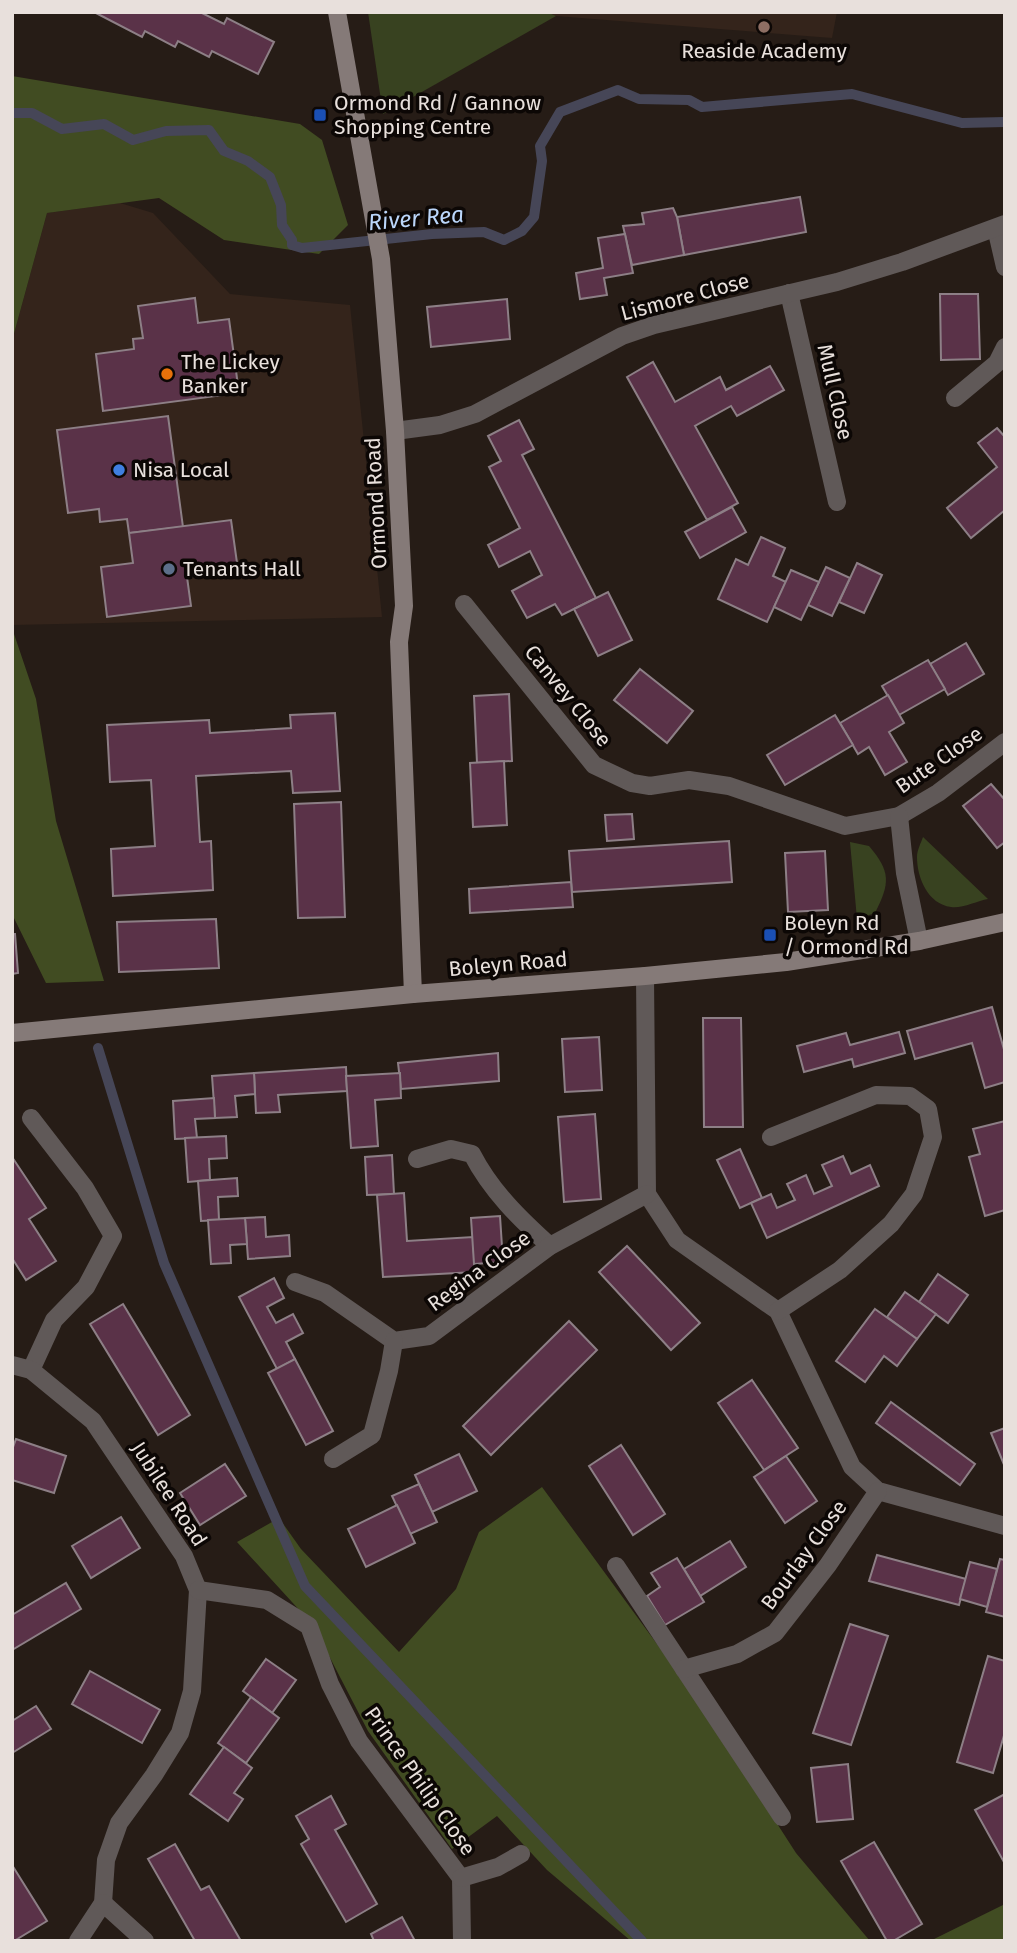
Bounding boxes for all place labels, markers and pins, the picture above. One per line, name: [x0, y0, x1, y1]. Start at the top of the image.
marker: Reaside Academy: [756, 19, 772, 35]
place label: Reaside Academy: [681, 38, 847, 64]
place label: Ormond Rd / Gannow Shopping Centre: [334, 90, 541, 140]
marker: Ormond Rd / Gannow Shopping Centre: [312, 107, 328, 123]
place label: The Lickey Banker: [181, 349, 281, 399]
marker: The Lickey Banker: [159, 366, 175, 382]
place label: Nisa Local: [133, 457, 229, 483]
marker: Nisa Local: [111, 462, 127, 478]
place label: Tenants Hall: [183, 556, 301, 582]
marker: Tenants Hall: [161, 561, 177, 577]
place label: Boleyn Rd / Ormond Rd: [784, 910, 909, 960]
marker: Boleyn Rd / Ormond Rd: [762, 927, 778, 943]

